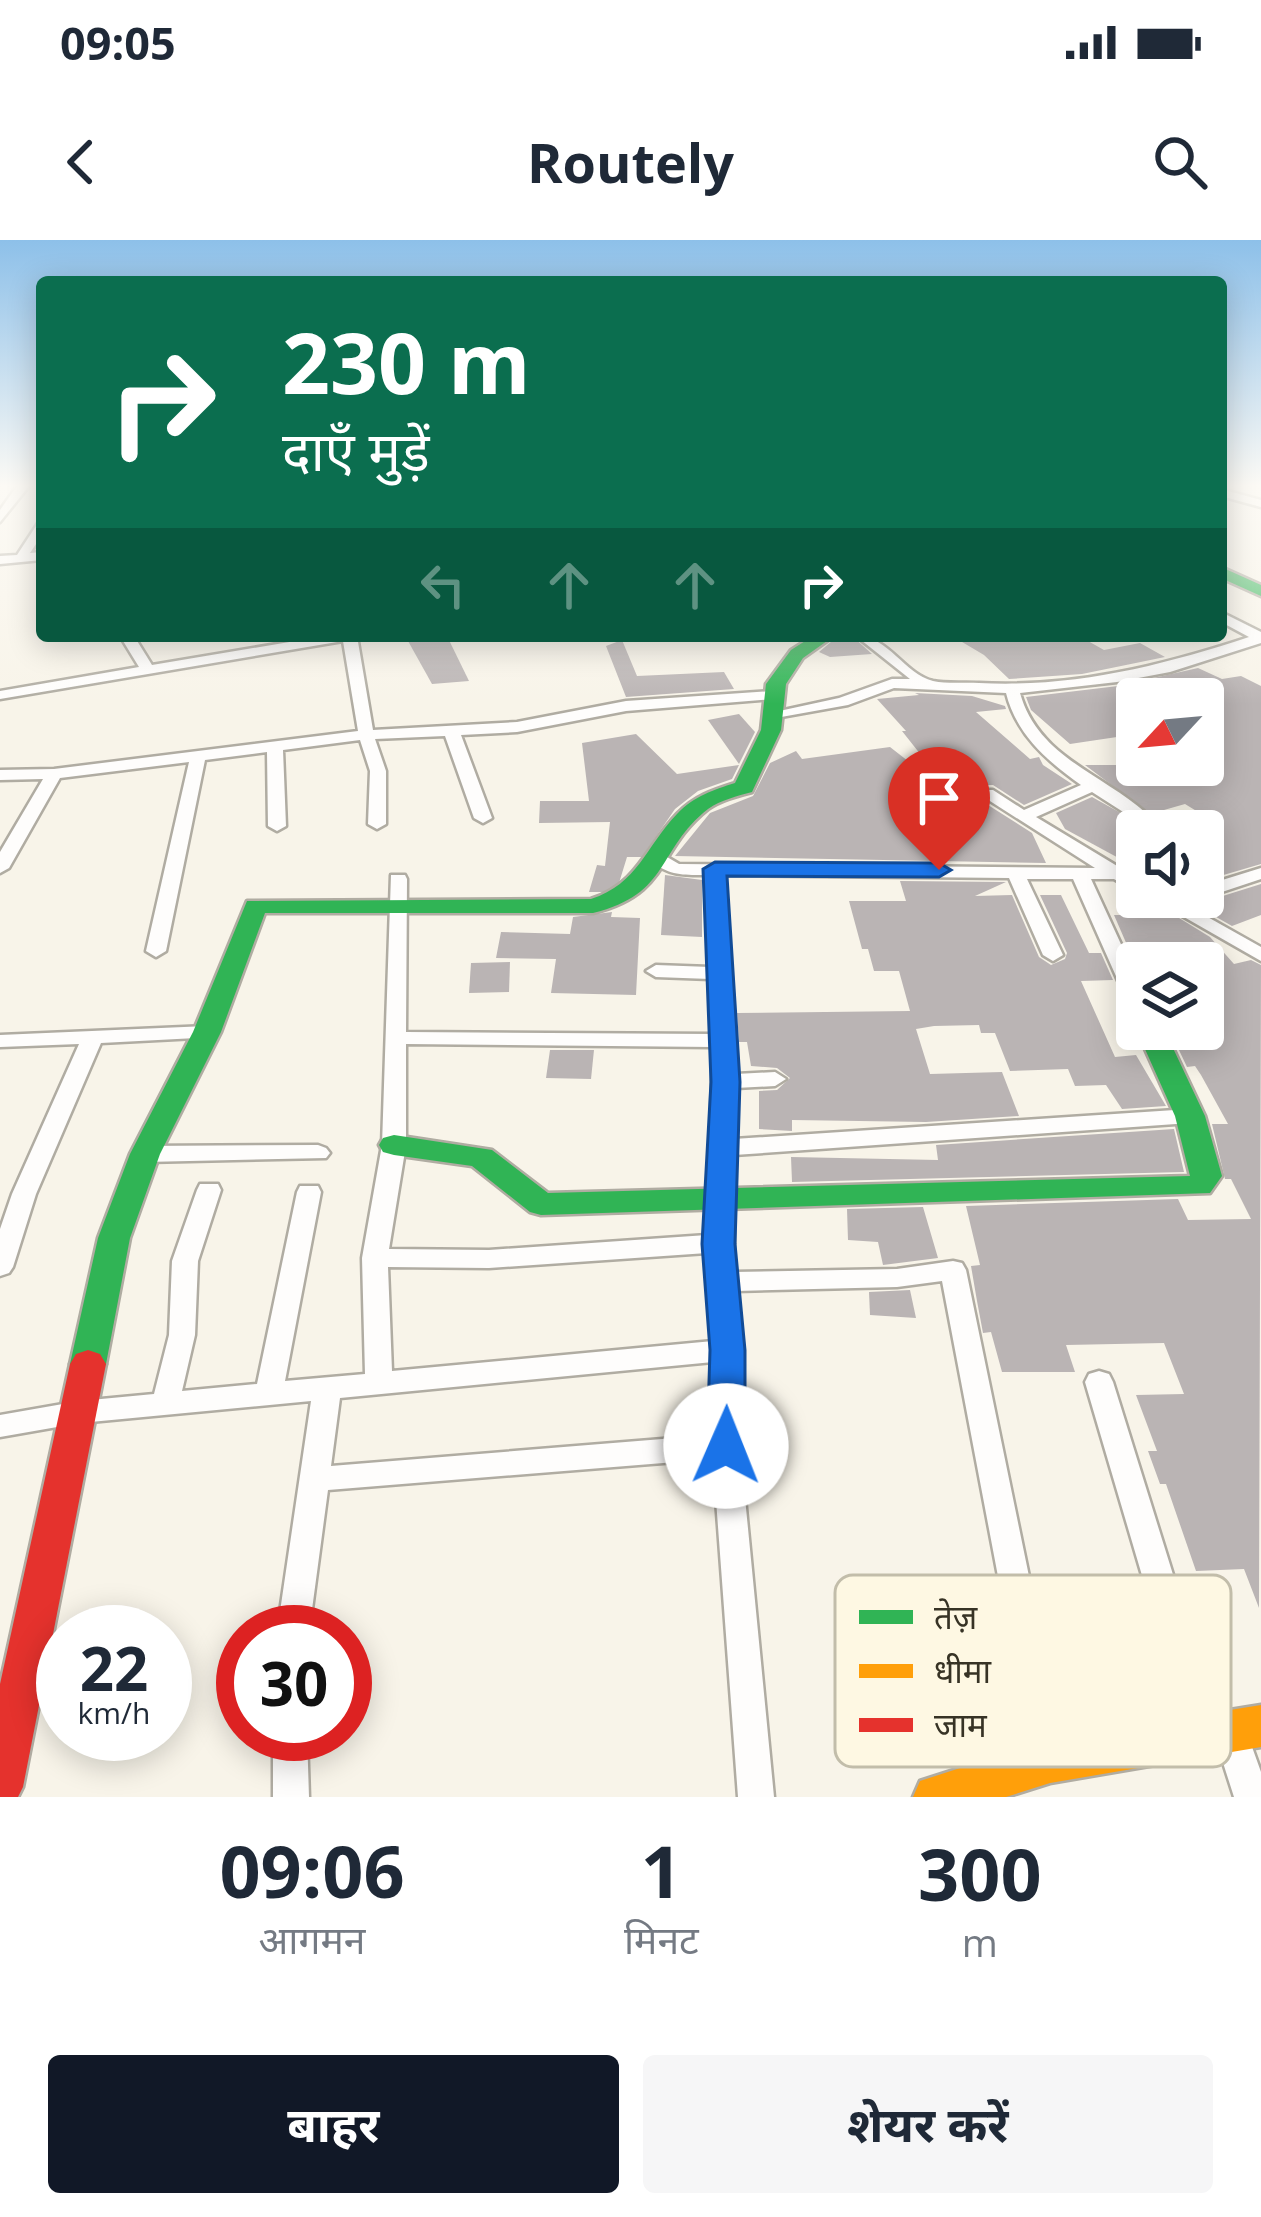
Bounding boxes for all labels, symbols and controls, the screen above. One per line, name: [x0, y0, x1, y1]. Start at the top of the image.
text: 09:05: [60, 12, 176, 73]
text: Routely: [527, 125, 734, 199]
icon: back: [48, 129, 114, 195]
icon: search: [1147, 129, 1213, 195]
text: 230 m: [282, 304, 530, 419]
icon: right: [84, 324, 240, 480]
text: दाएँ मुड़ें: [282, 413, 430, 487]
icon: left: [410, 552, 476, 618]
icon: ahead: [536, 552, 602, 618]
icon: ahead: [662, 552, 728, 618]
icon: right: [788, 552, 854, 618]
north arrow: [1116, 678, 1224, 786]
map controls: [1116, 678, 1224, 1050]
pin: [888, 747, 990, 870]
icon: arrive: [906, 765, 972, 831]
button: sound: [1116, 810, 1224, 918]
button: layers: [1116, 942, 1224, 1050]
position arrow: [663, 1383, 789, 1509]
legend: [835, 1575, 1231, 1767]
text: तेज़: [934, 1594, 978, 1639]
speed limit sign: 30: [216, 1605, 372, 1761]
text: 22: [80, 1627, 148, 1709]
text: धीमा: [934, 1648, 993, 1693]
text: km/h: [78, 1692, 150, 1733]
text: जाम: [934, 1702, 988, 1747]
text: 09:06: [219, 1821, 405, 1919]
text: 1: [641, 1821, 682, 1919]
text: 300: [918, 1824, 1042, 1922]
text: आगमन: [259, 1912, 365, 1965]
text: मिनट: [624, 1912, 699, 1965]
text: m: [962, 1915, 998, 1968]
button: बाहर: [48, 2055, 619, 2193]
button: शेयर करें: [643, 2055, 1213, 2193]

